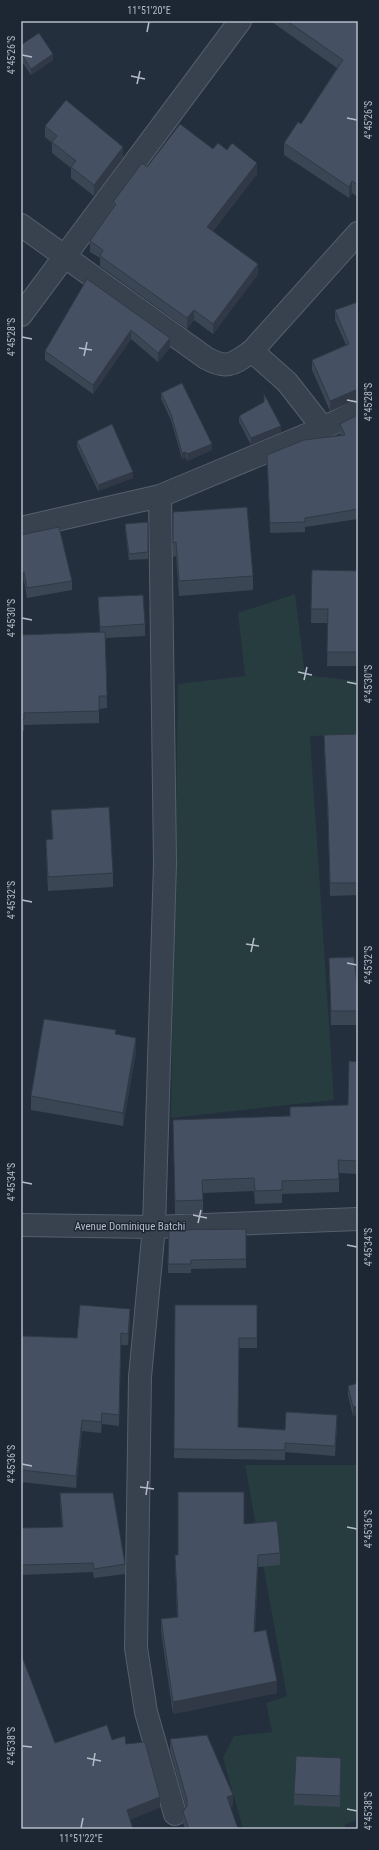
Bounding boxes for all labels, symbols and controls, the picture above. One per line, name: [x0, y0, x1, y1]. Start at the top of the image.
text: 11°51'20"E: [127, 5, 171, 16]
text: 4°45'26"S: [6, 36, 17, 74]
text: 4°45'26"S: [363, 101, 374, 139]
text: 4°45'28"S: [6, 318, 17, 356]
text: 4°45'28"S: [363, 383, 374, 421]
text: 4°45'30"S: [6, 599, 17, 637]
text: 4°45'30"S: [363, 665, 374, 703]
text: 4°45'32"S: [6, 881, 17, 919]
text: 4°45'32"S: [363, 946, 374, 984]
text: 4°45'34"S: [6, 1163, 17, 1201]
street label: Avenue Dominique Batchi: [75, 1220, 185, 1233]
text: 4°45'34"S: [363, 1228, 374, 1266]
text: 4°45'36"S: [6, 1445, 17, 1483]
text: 4°45'36"S: [363, 1510, 374, 1548]
text: 4°45'38"S: [6, 1727, 17, 1765]
text: 4°45'38"S: [363, 1792, 374, 1830]
text: 11°51'22"E: [59, 1833, 103, 1844]

